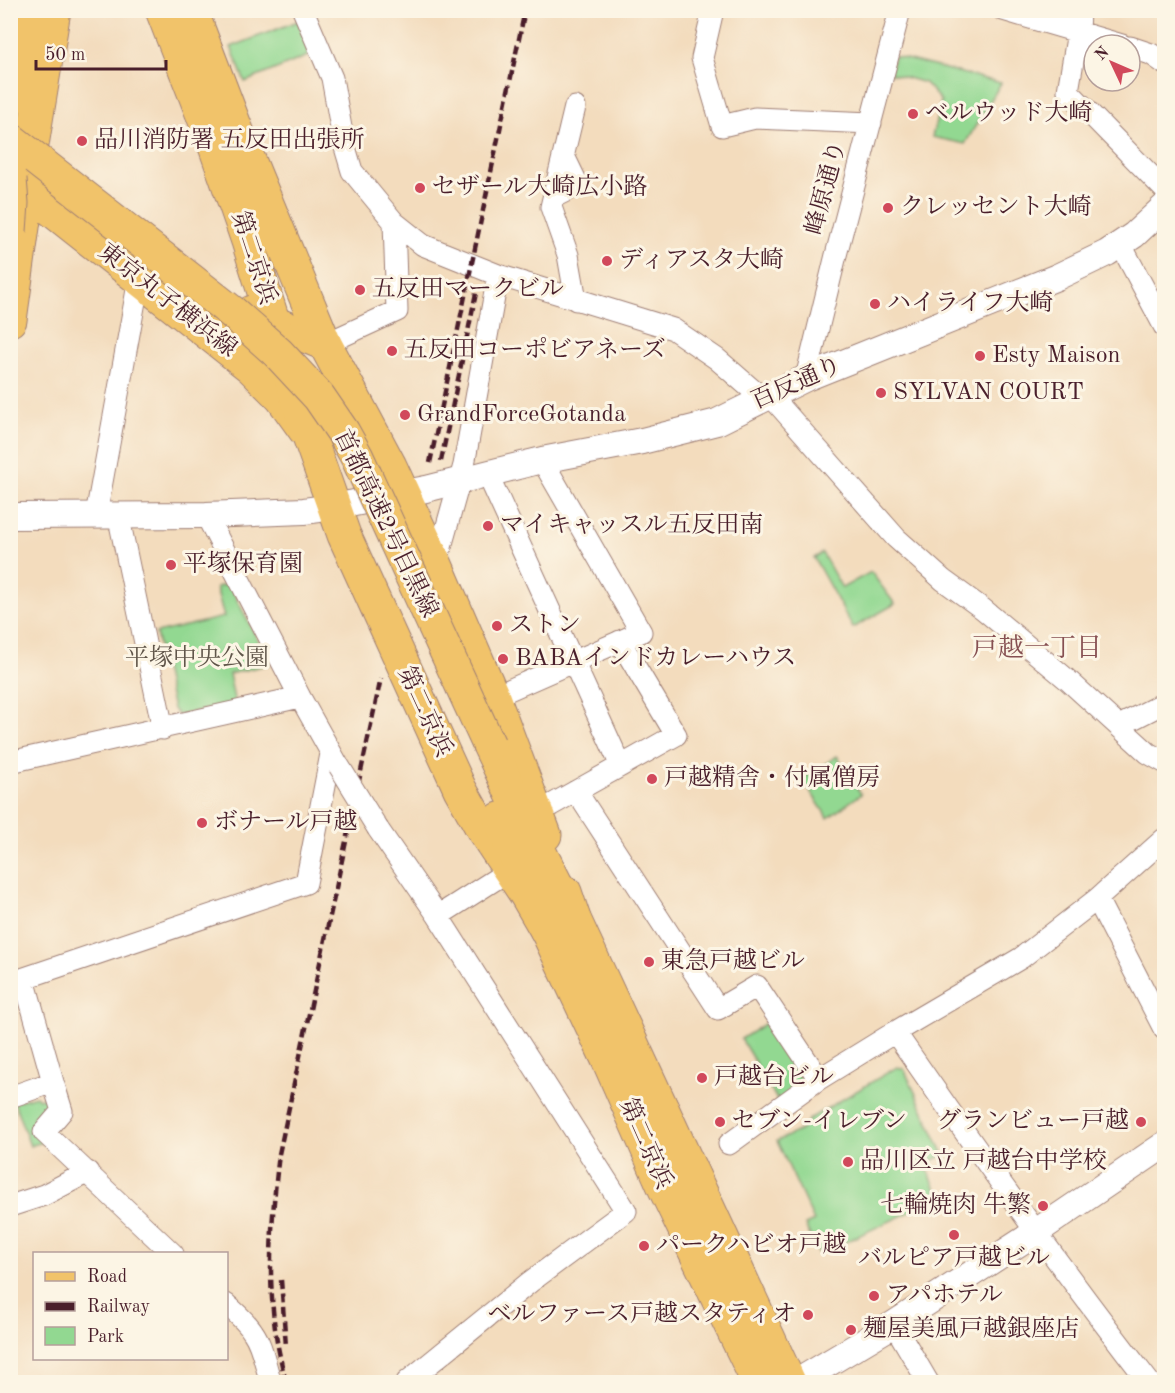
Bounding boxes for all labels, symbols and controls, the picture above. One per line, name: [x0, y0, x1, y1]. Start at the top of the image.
scale bar: [36, 33, 166, 71]
north arrow: [1082, 33, 1142, 93]
text: N: [1093, 43, 1113, 64]
text: 50 m: [45, 46, 85, 64]
place label: ベルウッド大崎: [925, 99, 1093, 126]
marker: ベルウッド大崎: [906, 107, 920, 121]
place label: 品川消防署 五反田出張所: [94, 126, 365, 153]
marker: 品川消防署 五反田出張所: [75, 134, 89, 148]
street label: 峰原通り: [800, 138, 851, 237]
place label: セザール大崎広小路: [432, 173, 648, 200]
marker: セザール大崎広小路: [413, 181, 427, 195]
place label: クレッセント大崎: [900, 193, 1092, 220]
marker: クレッセント大崎: [881, 201, 895, 215]
street label: 第二京浜: [227, 208, 282, 307]
street label: 東京丸子横浜線: [93, 237, 242, 362]
place label: ディアスタ大崎: [619, 246, 784, 273]
marker: ディアスタ大崎: [600, 254, 614, 268]
place label: 五反田マークビル: [372, 276, 564, 302]
marker: 五反田マークビル: [353, 283, 367, 297]
place label: ハイライフ大崎: [887, 289, 1054, 316]
marker: ハイライフ大崎: [868, 297, 882, 311]
place label: 五反田コーポビアネーズ: [404, 337, 666, 363]
marker: 五反田コーポビアネーズ: [385, 344, 399, 358]
place label: Esty Maison: [992, 344, 1121, 368]
marker: Esty Maison: [973, 349, 987, 363]
street label: 百反通り: [747, 352, 846, 414]
place label: SYLVAN COURT: [893, 381, 1084, 405]
marker: SYLVAN COURT: [874, 386, 888, 400]
place label: GrandForceGotanda: [417, 403, 626, 427]
marker: GrandForceGotanda: [398, 408, 412, 422]
street label: 首都高速2号目黒線: [329, 425, 444, 622]
place label: マイキャッスル五反田南: [500, 511, 764, 538]
marker: マイキャッスル五反田南: [481, 519, 495, 533]
place label: 平塚保育園: [183, 550, 303, 577]
marker: 平塚保育園: [164, 558, 178, 572]
place label: ストン: [509, 613, 581, 638]
marker: ストン: [490, 619, 504, 633]
district label: 戸越一丁目: [972, 634, 1102, 662]
park label: 平塚中央公園: [125, 644, 269, 671]
place label: BABAインドカレーハウス: [515, 646, 796, 671]
marker: BABAインドカレーハウス: [496, 652, 510, 666]
street label: 第二京浜: [393, 662, 458, 761]
place label: 戸越精舎・付属僧房: [664, 764, 880, 791]
marker: 戸越精舎・付属僧房: [645, 772, 659, 786]
place label: ボナール戸越: [214, 808, 358, 835]
marker: ボナール戸越: [195, 816, 209, 830]
place label: 東急戸越ビル: [661, 947, 805, 974]
marker: 東急戸越ビル: [642, 955, 656, 969]
place label: 戸越台ビル: [714, 1063, 834, 1090]
marker: 戸越台ビル: [695, 1071, 709, 1085]
street label: 第二京浜: [615, 1094, 678, 1193]
place label: グランビュー戸越: [937, 1107, 1129, 1134]
place label: セブン-イレブン: [732, 1108, 907, 1134]
marker: セブン-イレブン: [713, 1115, 727, 1129]
marker: グランビュー戸越: [1134, 1115, 1148, 1129]
place label: 品川区立 戸越台中学校: [860, 1147, 1107, 1174]
marker: 品川区立 戸越台中学校: [841, 1155, 855, 1169]
place label: 七輪焼肉 牛繁: [880, 1191, 1031, 1218]
marker: 七輪焼肉 牛繁: [1036, 1199, 1050, 1213]
marker: バルピア戸越ビル: [947, 1228, 961, 1242]
place label: パークハビオ戸越: [656, 1231, 847, 1258]
marker: パークハビオ戸越: [637, 1239, 651, 1253]
place label: バルピア戸越ビル: [858, 1244, 1050, 1271]
legend: [33, 1252, 228, 1360]
text: Road: [87, 1268, 127, 1286]
place label: アパホテル: [886, 1284, 1003, 1308]
marker: アパホテル: [867, 1289, 881, 1303]
text: Railway: [87, 1298, 150, 1316]
place label: ベルファース戸越スタティオ: [488, 1300, 796, 1327]
marker: ベルファース戸越スタティオ: [801, 1308, 815, 1322]
place label: 麺屋美風戸越銀座店: [863, 1315, 1079, 1342]
marker: 麺屋美風戸越銀座店: [844, 1323, 858, 1337]
text: Park: [87, 1328, 124, 1346]

